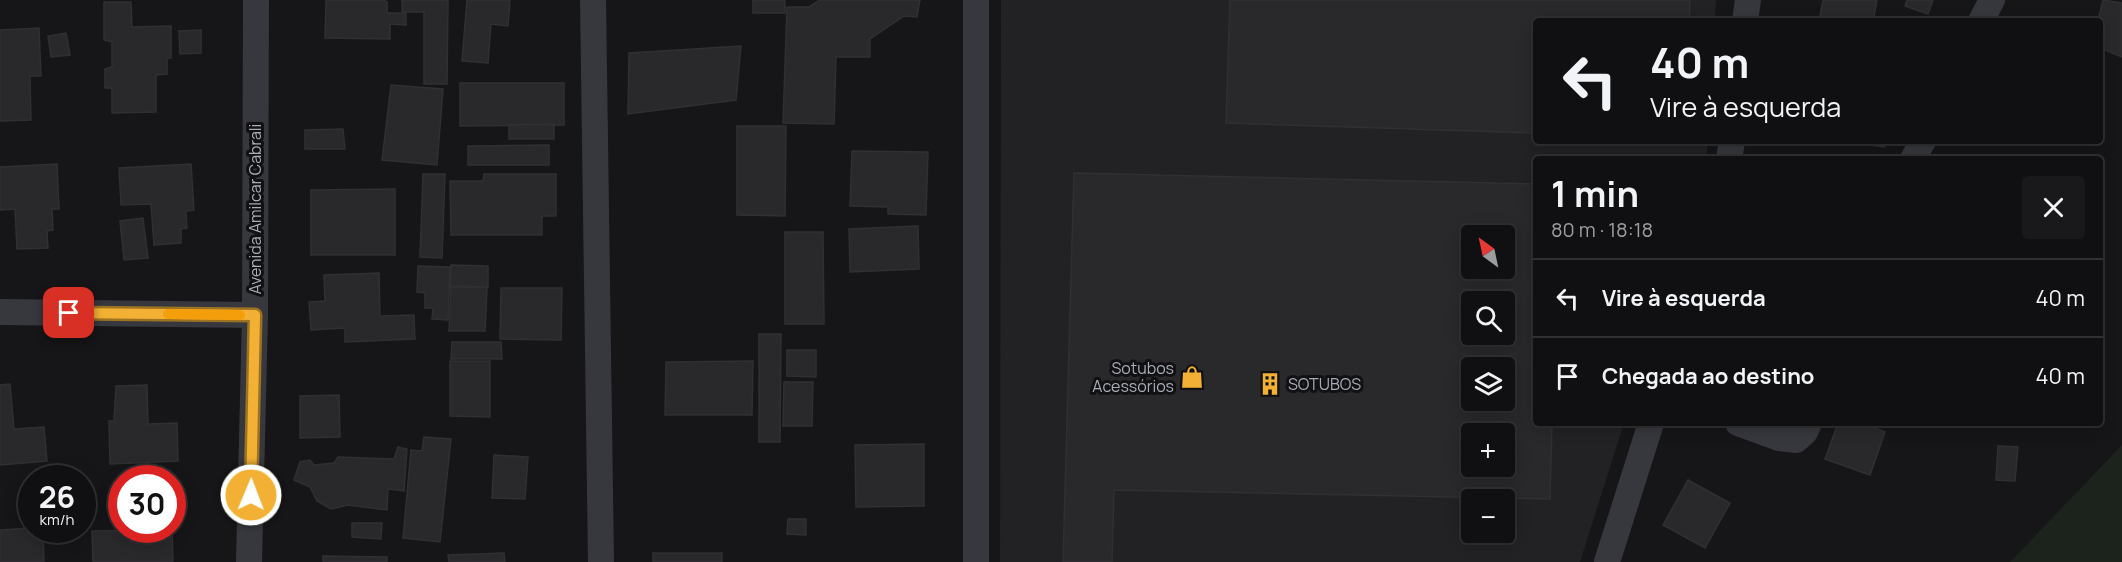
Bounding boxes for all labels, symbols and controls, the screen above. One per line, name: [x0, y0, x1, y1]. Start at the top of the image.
text: 40 m: [1650, 33, 1749, 91]
icon: left: [1551, 42, 1629, 120]
text: Vire à esquerda: [1650, 88, 1841, 125]
street label: Avenida Amilcar Cabrali: [244, 124, 266, 294]
text: 1 min: [1551, 169, 1639, 218]
button: close: [2022, 176, 2085, 239]
text: 80 m · 18:18: [1551, 216, 1653, 243]
north arrow: [1461, 225, 1515, 279]
map controls: [1461, 225, 1515, 543]
icon: left: [1551, 282, 1584, 315]
text: Vire à esquerda: [1602, 283, 1766, 313]
text: 40 m: [2036, 283, 2085, 313]
pin: [43, 287, 94, 338]
button: search: [1461, 291, 1515, 345]
icon: arrive: [52, 296, 85, 329]
place label: Sotubos Acessórios: [1092, 357, 1174, 397]
button: layers: [1461, 357, 1515, 411]
icon: arrive: [1551, 360, 1584, 393]
text: Chegada ao destino: [1602, 361, 1814, 391]
text: 40 m: [2036, 361, 2085, 391]
shop icon: Sotubos Acessórios: [1179, 364, 1205, 390]
building icon: SOTUBOS: [1257, 371, 1283, 397]
place label: SOTUBOS: [1288, 373, 1361, 395]
button: +: [1461, 423, 1515, 477]
position arrow: [219, 463, 283, 527]
speed limit sign: 30: [108, 465, 186, 543]
text: 26: [39, 476, 75, 517]
button: −: [1461, 489, 1515, 543]
text: km/h: [40, 509, 74, 530]

